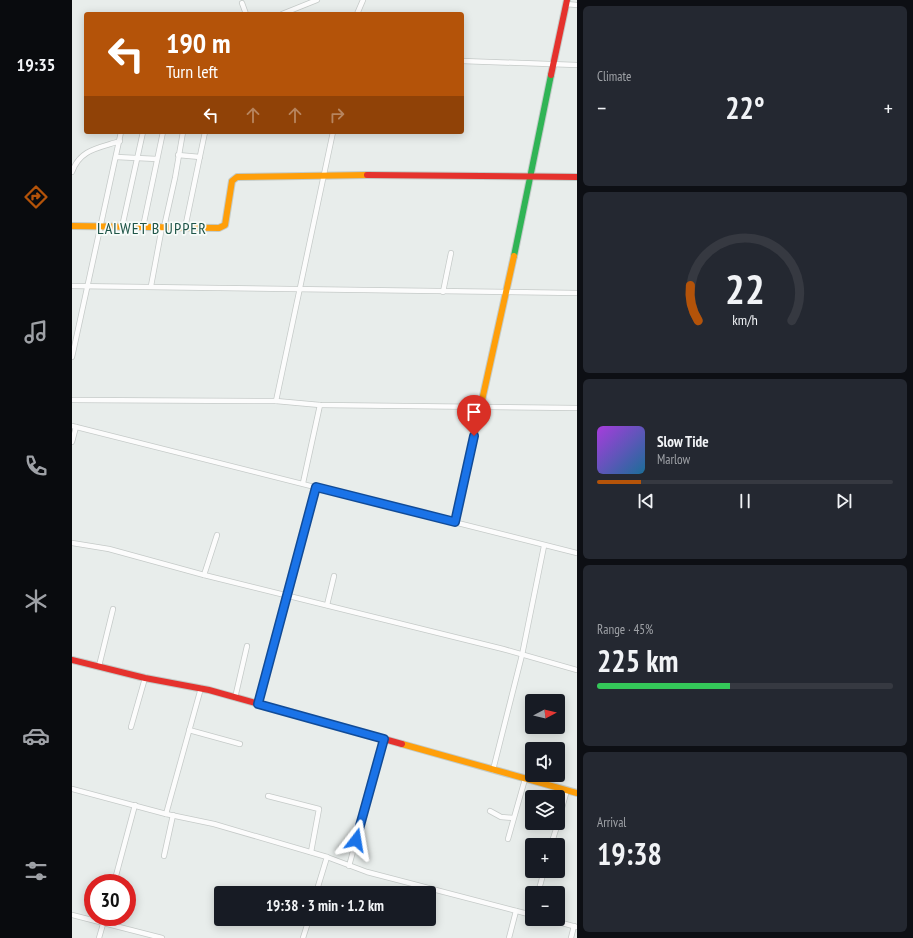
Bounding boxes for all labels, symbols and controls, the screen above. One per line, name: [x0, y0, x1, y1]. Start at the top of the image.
text: 190 m: [166, 24, 230, 61]
icon: left: [100, 28, 152, 80]
text: 19:35: [17, 53, 55, 76]
text: Turn left: [166, 60, 218, 83]
text: Climate: [597, 68, 631, 85]
text: 22°: [725, 88, 765, 127]
text: −: [597, 94, 606, 122]
text: +: [884, 94, 893, 122]
icon: left: [200, 104, 222, 126]
icon: ahead: [242, 104, 264, 126]
icon: ahead: [284, 104, 306, 126]
icon: right: [326, 104, 348, 126]
icon: directions: [22, 183, 50, 211]
district label: LALWET B UPPER: [97, 218, 207, 238]
text: 22: [725, 261, 765, 314]
text: km/h: [732, 309, 758, 328]
icon: music: [22, 318, 50, 346]
pin: [457, 395, 491, 436]
icon: arrive: [463, 401, 485, 423]
text: Slow Tide: [657, 432, 709, 451]
text: Marlow: [657, 451, 690, 468]
icon: phone: [22, 452, 50, 480]
icon: previous: [635, 490, 657, 512]
icon: pause: [734, 490, 756, 512]
icon: next: [833, 490, 855, 512]
icon: climate: [22, 587, 50, 615]
text: Range · 45%: [597, 621, 653, 638]
text: 225 km: [597, 641, 678, 680]
north arrow: [525, 694, 565, 734]
map controls: [525, 694, 565, 926]
icon: car: [22, 722, 50, 750]
button: sound: [525, 742, 565, 782]
button: layers: [525, 790, 565, 830]
text: Arrival: [597, 814, 626, 831]
position arrow: [335, 819, 377, 861]
text: 19:38: [597, 834, 662, 873]
button: +: [525, 838, 565, 878]
icon: filters: [22, 857, 50, 885]
speed limit sign: 30: [84, 874, 136, 926]
button: −: [525, 886, 565, 926]
text: 19:38 · 3 min · 1.2 km: [266, 896, 384, 915]

